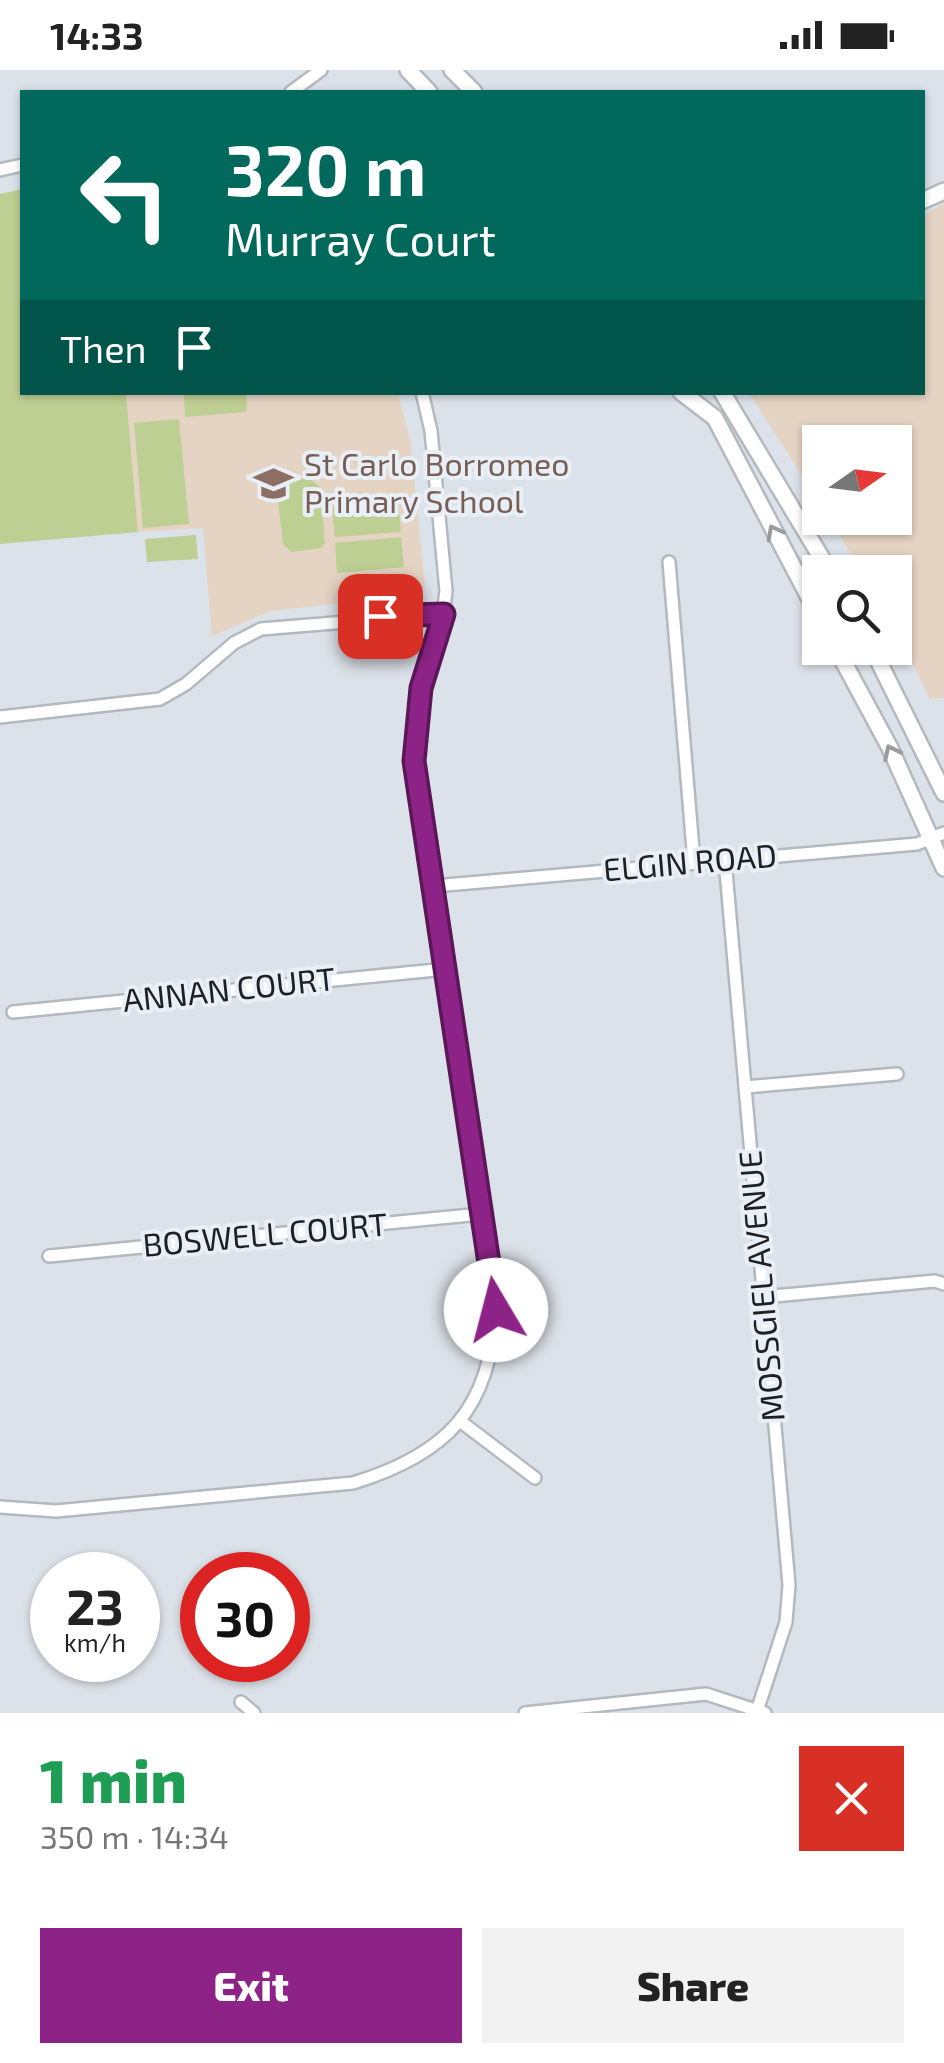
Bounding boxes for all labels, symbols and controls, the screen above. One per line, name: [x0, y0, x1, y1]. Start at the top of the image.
text: 14:33: [50, 12, 143, 58]
text: 320 m: [225, 126, 426, 210]
icon: left: [60, 130, 190, 260]
text: Murray Court: [225, 211, 496, 265]
icon: arrive: [167, 320, 222, 375]
text: Then: [60, 325, 147, 371]
north arrow: [802, 425, 912, 535]
map controls: [802, 425, 912, 665]
place label: St Carlo Borromeo Primary School: [304, 444, 569, 519]
school or university icon: St Carlo Borromeo Primary School: [253, 462, 295, 504]
one-way arrow: [767, 524, 787, 542]
button: search: [802, 555, 912, 665]
pin: [338, 574, 423, 659]
icon: arrive: [353, 589, 408, 644]
one-way arrow: [883, 744, 903, 762]
street label: ELGIN ROAD: [601, 834, 778, 888]
street label: ANNAN COURT: [121, 958, 337, 1018]
street label: MOSSGIEL AVENUE: [729, 1149, 791, 1423]
street label: BOSWELL COURT: [141, 1203, 389, 1263]
position arrow: [444, 1258, 548, 1362]
speed limit sign: 30: [180, 1552, 310, 1682]
text: 23: [66, 1575, 124, 1635]
text: km/h: [64, 1627, 126, 1657]
text: 1 min: [40, 1743, 187, 1815]
button: close: [799, 1746, 904, 1851]
text: 350 m · 14:34: [40, 1817, 229, 1855]
button: Exit: [40, 1928, 462, 2043]
button: Share: [482, 1928, 904, 2043]

